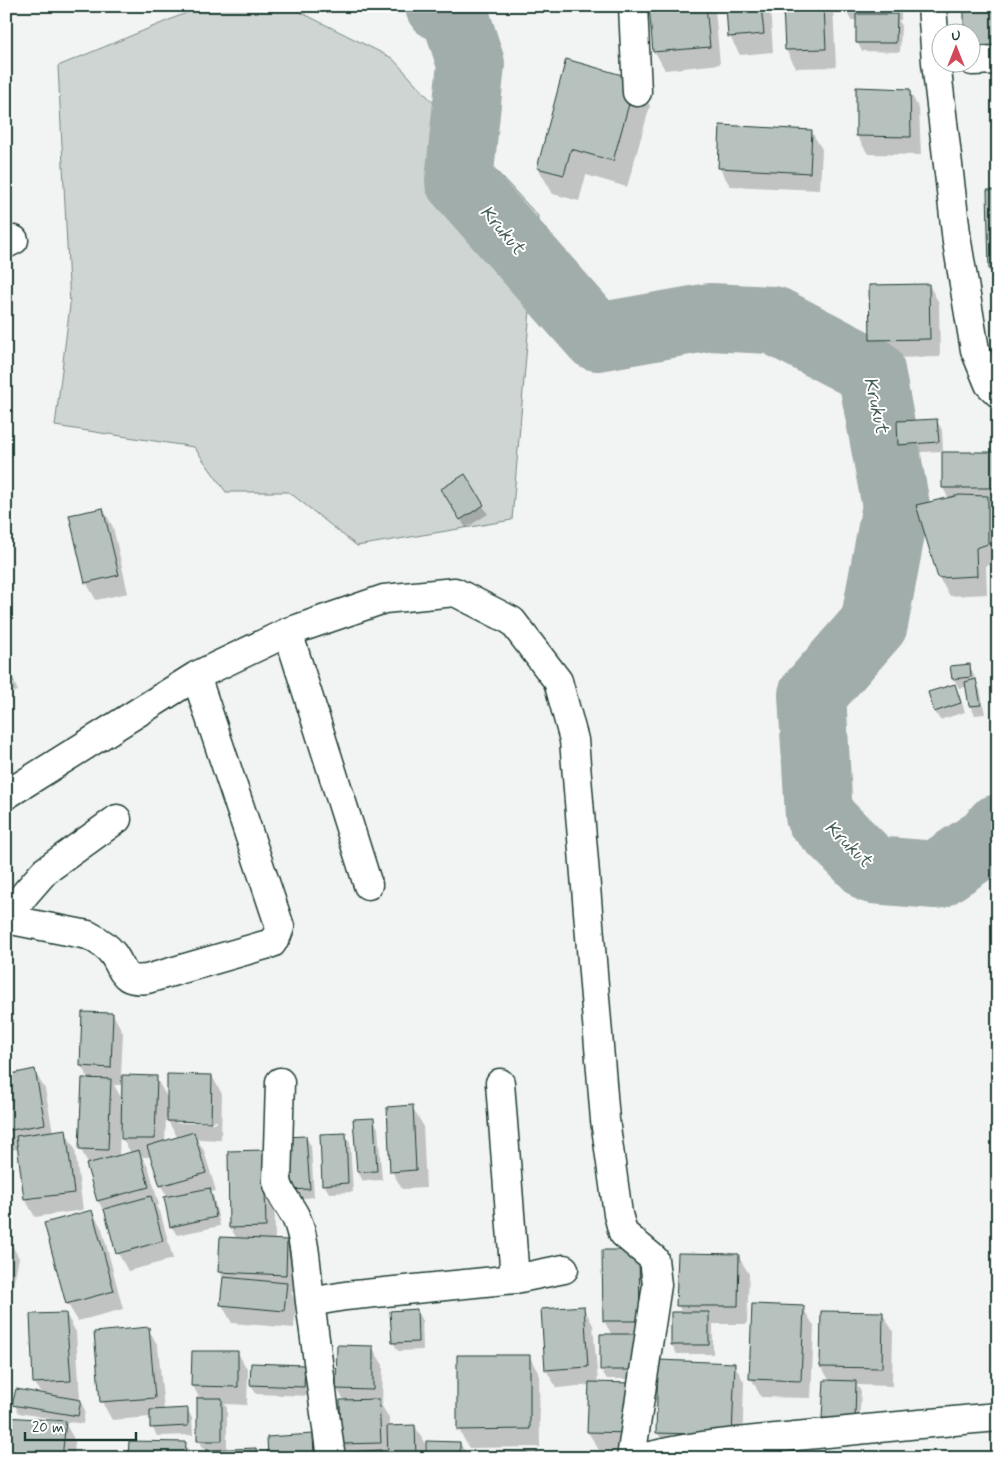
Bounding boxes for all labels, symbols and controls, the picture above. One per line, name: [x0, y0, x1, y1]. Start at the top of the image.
north arrow: [932, 22, 982, 72]
text: U: [951, 27, 961, 45]
water label: Krukut: [474, 200, 531, 260]
water label: Krukut: [857, 374, 895, 436]
water label: Krukut: [819, 815, 878, 873]
scale bar: [25, 1409, 136, 1441]
text: 20 m: [32, 1418, 64, 1438]

